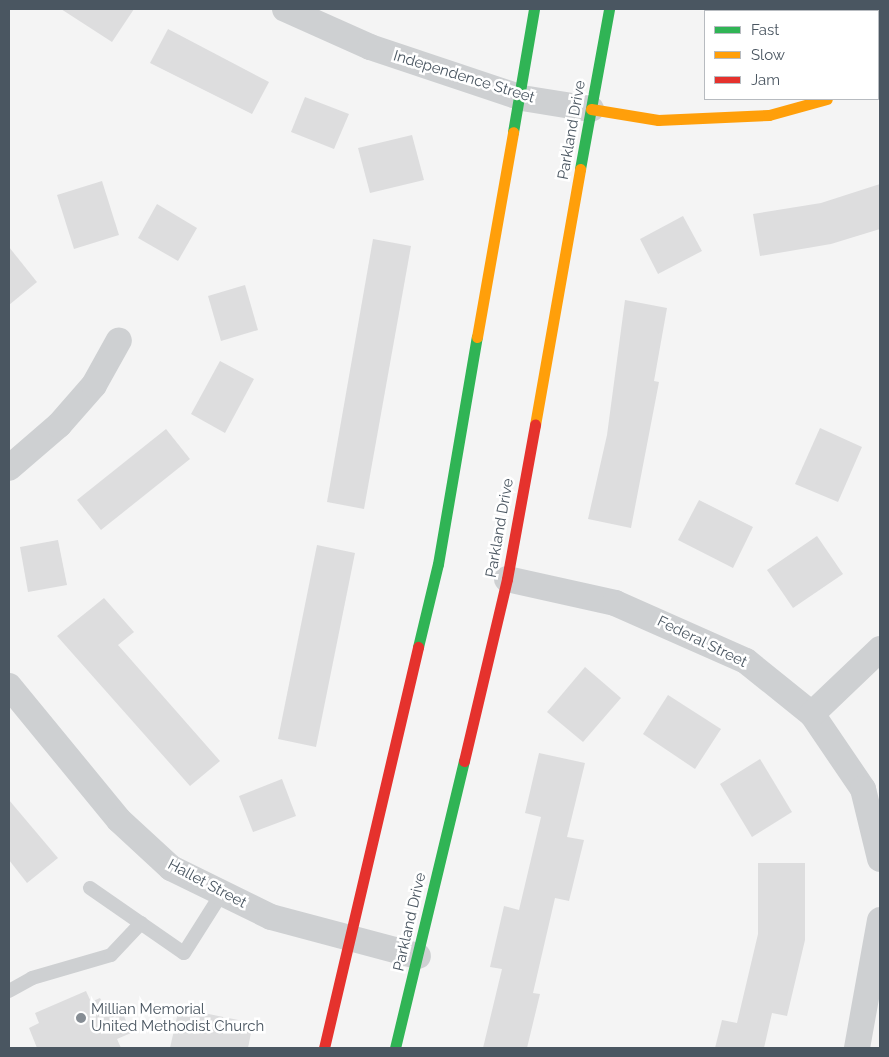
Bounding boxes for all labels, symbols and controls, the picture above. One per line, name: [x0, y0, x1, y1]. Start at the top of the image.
legend: [704, 10, 879, 100]
text: Fast: [751, 21, 779, 39]
text: Slow: [751, 46, 785, 64]
street label: Independence Street: [391, 47, 537, 107]
text: Jam: [751, 71, 780, 89]
street label: Parkland Drive: [554, 79, 590, 181]
street label: Parkland Drive: [482, 477, 518, 579]
street label: Federal Street: [654, 612, 750, 672]
street label: Hallet Street: [165, 856, 249, 912]
street label: Parkland Drive: [390, 871, 430, 973]
place label: Millian Memorial United Methodist Church: [91, 1000, 264, 1035]
marker: Millian Memorial United Methodist Church: [75, 1012, 87, 1024]

